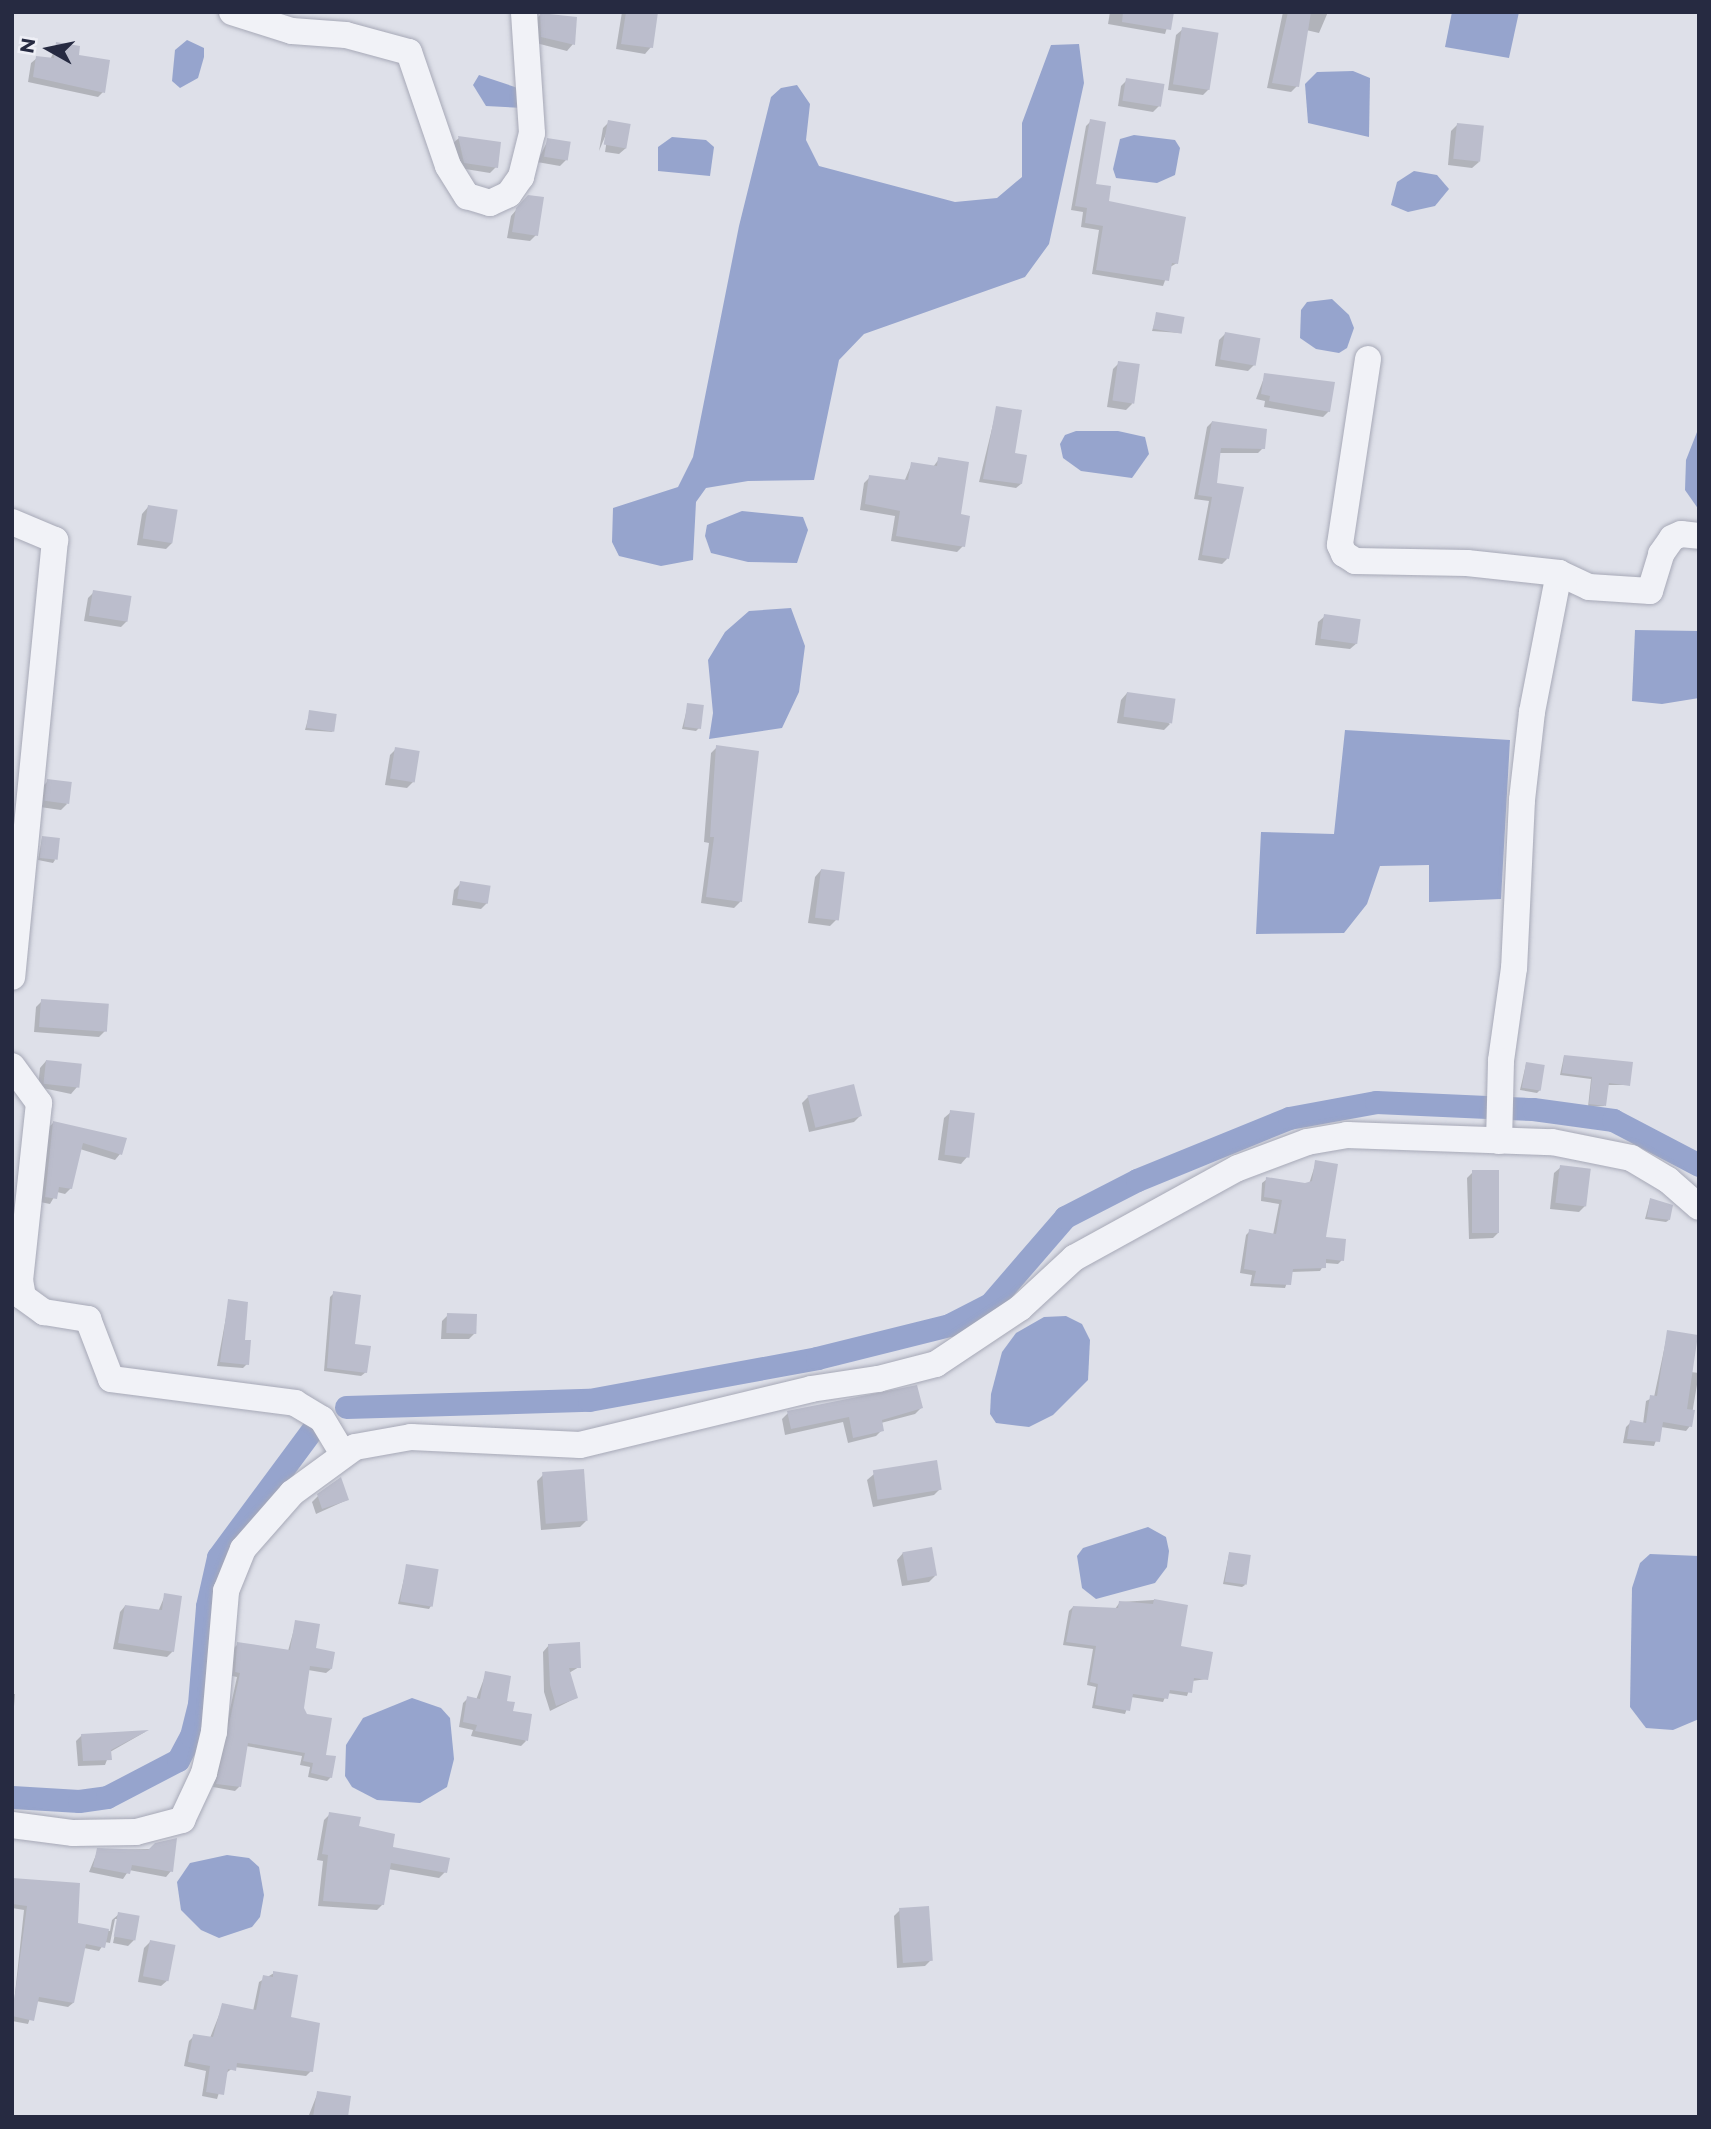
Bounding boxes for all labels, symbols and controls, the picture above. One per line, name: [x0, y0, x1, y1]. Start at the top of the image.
north arrow: [14, 14, 84, 84]
text: N: [15, 36, 40, 55]

